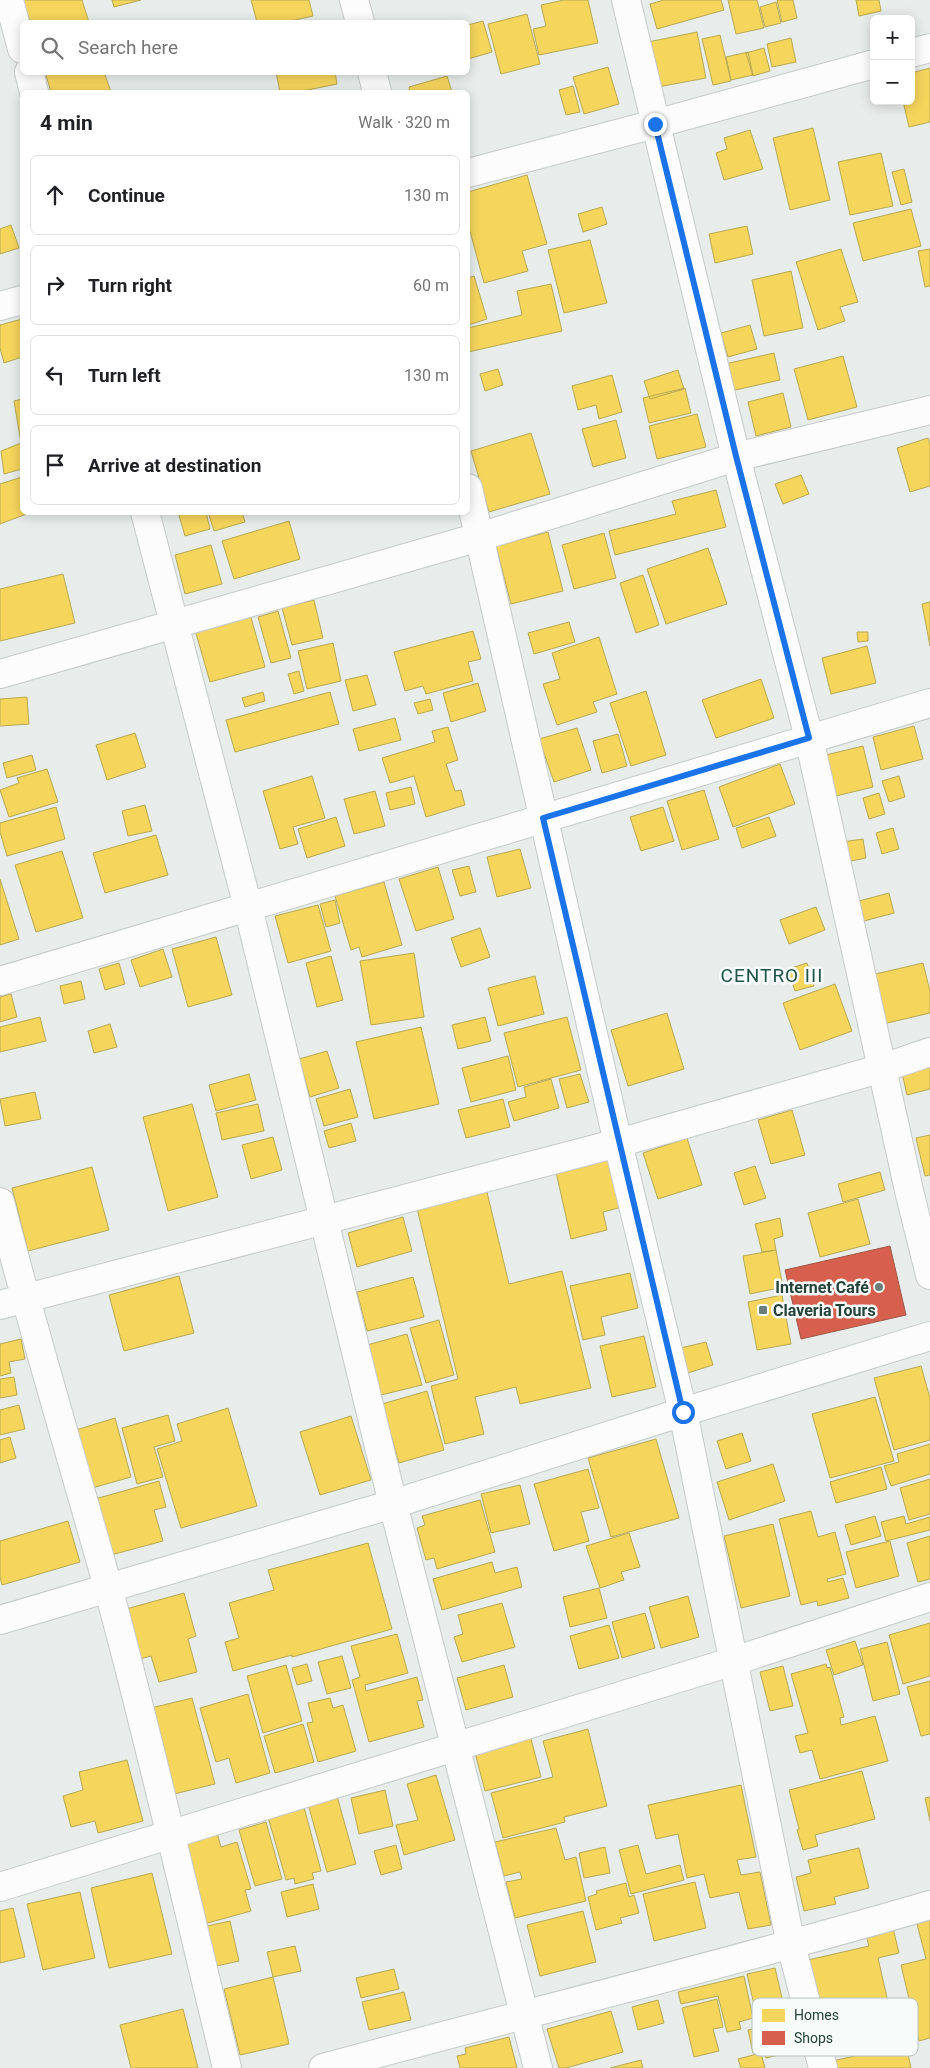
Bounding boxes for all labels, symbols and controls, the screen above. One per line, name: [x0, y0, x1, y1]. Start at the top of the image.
map controls: [870, 15, 915, 105]
button: +: [870, 15, 915, 60]
search box: [20, 20, 470, 75]
icon: search: [38, 34, 66, 62]
text: Search here: [78, 36, 178, 59]
button: −: [870, 60, 915, 105]
text: 4 min: [40, 111, 93, 135]
text: Walk · 320 m: [358, 113, 450, 132]
route end: [644, 113, 667, 136]
icon: ahead: [41, 181, 69, 209]
text: Continue: [88, 184, 165, 207]
text: 130 m: [404, 186, 449, 205]
icon: right: [41, 271, 69, 299]
text: Turn right: [88, 274, 172, 297]
text: 60 m: [413, 276, 449, 295]
icon: left: [41, 361, 69, 389]
text: Turn left: [88, 364, 161, 387]
text: 130 m: [404, 366, 449, 385]
icon: arrive: [41, 451, 69, 479]
text: Arrive at destination: [88, 454, 261, 477]
district label: CENTRO III: [721, 964, 823, 987]
place label: Internet Café: [775, 1278, 869, 1297]
marker: Internet Café: [873, 1281, 885, 1293]
place label: Claveria Tours: [773, 1301, 876, 1320]
marker: Claveria Tours: [757, 1304, 769, 1316]
route start: [672, 1401, 695, 1424]
legend: [752, 1998, 918, 2056]
text: Homes: [794, 2007, 839, 2023]
text: Shops: [794, 2030, 833, 2046]

